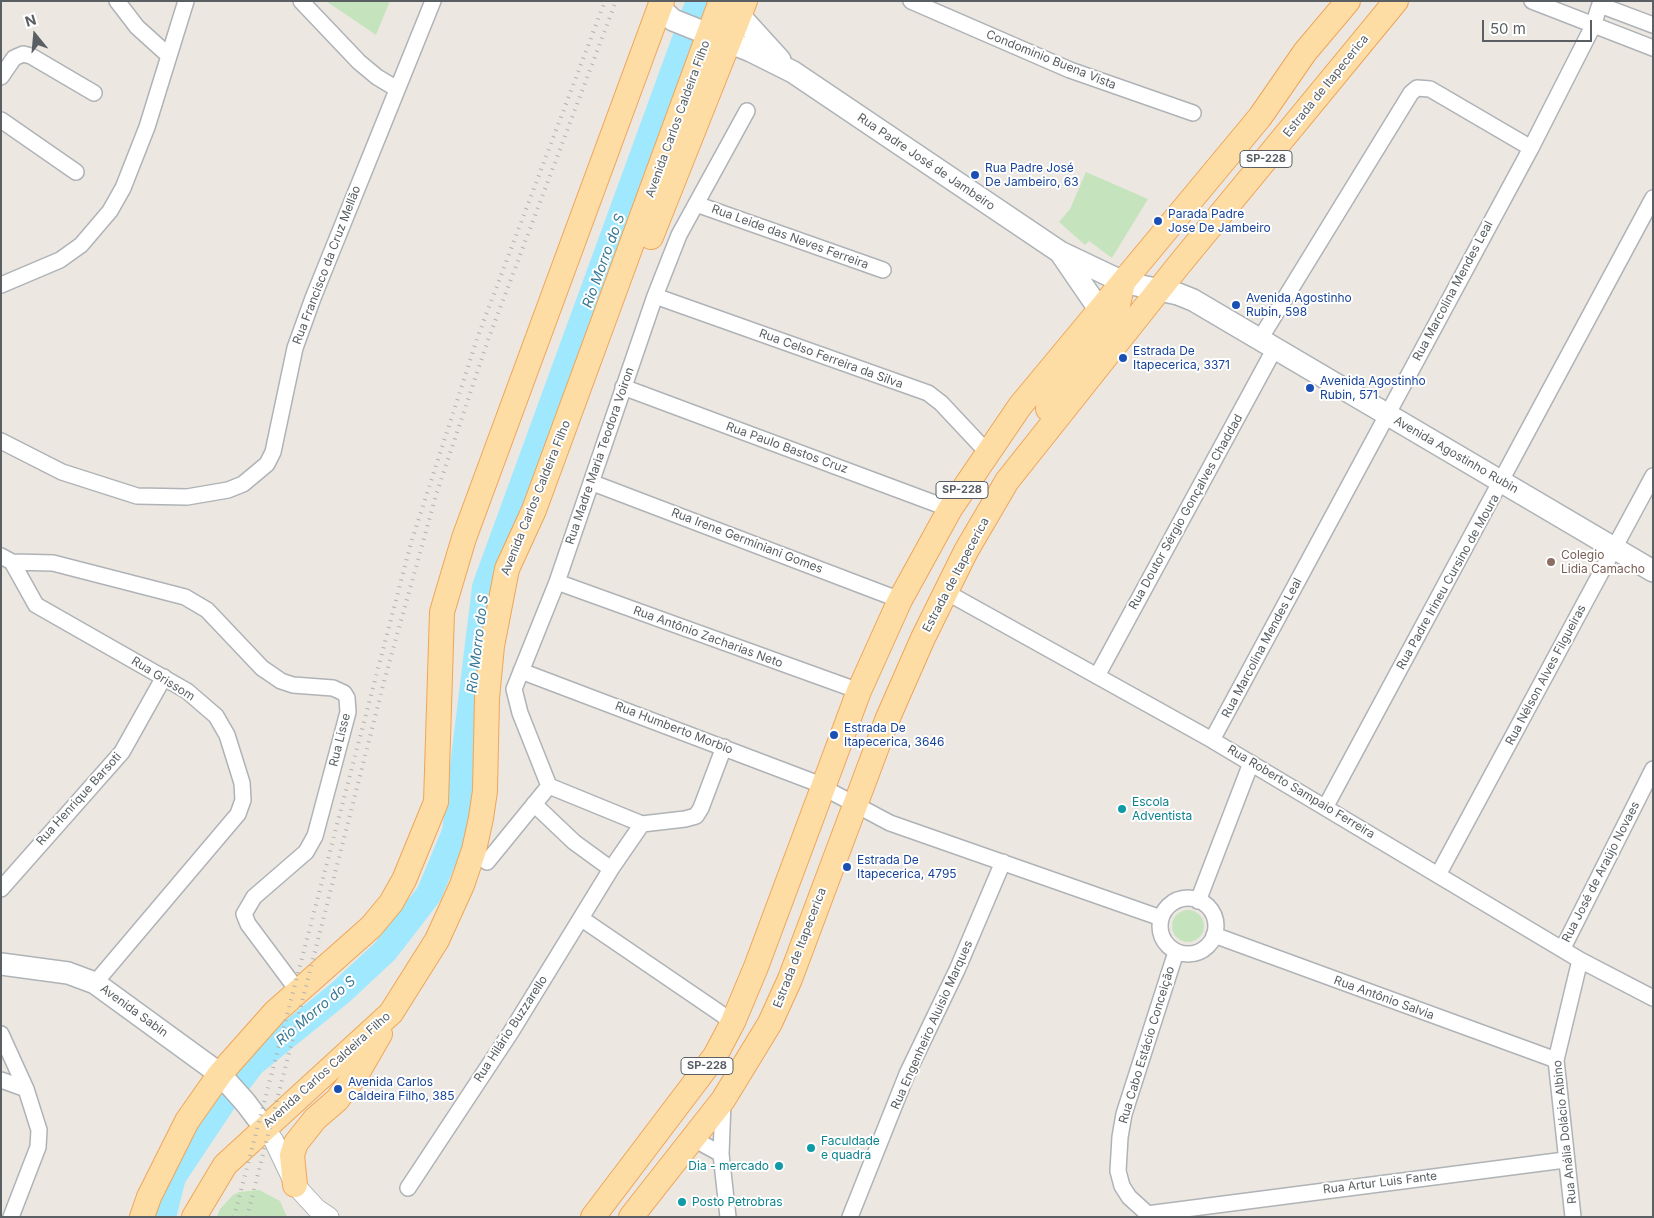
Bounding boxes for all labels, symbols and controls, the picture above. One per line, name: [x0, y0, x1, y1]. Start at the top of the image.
north arrow: [10, 10, 60, 60]
text: N: [23, 10, 38, 30]
scale bar: [1484, 10, 1594, 42]
text: 50 m: [1490, 19, 1526, 38]
street label: Condominio Buena Vista: [984, 27, 1118, 93]
street label: Estrada de Itapecerica: [1280, 32, 1372, 140]
street label: Avenida Carlos Caldeira Filho: [643, 39, 713, 199]
street label: Rua Padre José de Jambeiro: [855, 111, 997, 213]
road number: SP-228: [1240, 150, 1292, 168]
place label: Rua Padre José De Jambeiro, 63: [985, 161, 1079, 189]
marker: Rua Padre José De Jambeiro, 63: [969, 169, 981, 181]
street label: Rua Francisco da Cruz Mellão: [290, 184, 364, 346]
street label: Rua Leide das Neves Ferreira: [710, 202, 870, 272]
place label: Parada Padre Jose De Jambeiro: [1168, 207, 1271, 235]
water label: Rio Morro do S: [579, 212, 629, 310]
marker: Parada Padre Jose De Jambeiro: [1152, 215, 1164, 227]
street label: Rua Marcolina Mendes Leal: [1410, 219, 1496, 363]
place label: Avenida Agostinho Rubin, 598: [1246, 291, 1352, 319]
marker: Avenida Agostinho Rubin, 598: [1230, 299, 1242, 311]
street label: Rua Celso Ferreira da Silva: [757, 326, 905, 392]
place label: Estrada De Itapecerica, 3371: [1133, 344, 1230, 372]
marker: Estrada De Itapecerica, 3371: [1117, 352, 1129, 364]
street label: Rua Madre Maria Teodora Voiron: [563, 366, 637, 546]
place label: Avenida Agostinho Rubin, 571: [1320, 374, 1426, 402]
marker: Avenida Agostinho Rubin, 571: [1304, 382, 1316, 394]
street label: Rua Doutor Sérgio Gonçalves Chaddad: [1126, 412, 1246, 612]
street label: Avenida Agostinho Rubin: [1391, 413, 1521, 497]
street label: Avenida Carlos Caldeira Filho: [498, 418, 574, 578]
street label: Rua Paulo Bastos Cruz: [724, 419, 850, 477]
road number: SP-228: [936, 482, 988, 498]
street label: Rua Padre Irineu Cursino de Moura: [1394, 492, 1502, 672]
street label: Rua Irene Germiniani Gomes: [669, 505, 825, 577]
street label: Estrada de Itapecerica: [920, 515, 992, 635]
place label: Colegio Lidia Camacho: [1561, 548, 1645, 576]
marker: Colegio Lidia Camacho: [1545, 556, 1557, 568]
street label: Rua Marcolina Mendes Leal: [1219, 576, 1305, 720]
water label: Rio Morro do S: [464, 594, 492, 694]
street label: Rua Nélson Alves Filgueiras: [1503, 602, 1589, 748]
street label: Rua Antônio Zacharias Neto: [631, 603, 785, 671]
street label: Rua Grissom: [129, 654, 197, 704]
street label: Rua Humberto Morbio: [613, 699, 735, 757]
street label: Rua Lisse: [326, 712, 354, 768]
place label: Estrada De Itapecerica, 3646: [844, 721, 945, 749]
marker: Estrada De Itapecerica, 3646: [828, 729, 840, 741]
street label: Rua Roberto Sampaio Ferreira: [1225, 742, 1377, 842]
street label: Rua Henrique Barsoti: [34, 750, 124, 848]
place label: Escola Adventista: [1132, 795, 1192, 823]
street label: Rua José de Araújo Novaes: [1559, 799, 1643, 945]
marker: Escola Adventista: [1116, 803, 1128, 815]
place label: Estrada De Itapecerica, 4795: [857, 853, 957, 881]
marker: Estrada De Itapecerica, 4795: [841, 861, 853, 873]
street label: Estrada de Itapecerica: [770, 886, 830, 1010]
street label: Rua Engenheiro Aluisio Marques: [888, 938, 976, 1112]
street label: Rua Cabo Estácio Conceição: [1116, 965, 1178, 1125]
water label: Rio Morro do S: [273, 973, 359, 1049]
street label: Rua Hilário Buzzarello: [471, 973, 551, 1085]
street label: Rua Antônio Salvia: [1332, 973, 1436, 1023]
street label: Avenida Sabin: [97, 982, 171, 1040]
street label: Avenida Carlos Caldeira Filho: [261, 1009, 393, 1131]
road number: SP-228: [681, 1058, 733, 1074]
street label: Rua Anália Dolácio Albino: [1550, 1059, 1580, 1205]
place label: Avenida Carlos Caldeira Filho, 385: [348, 1075, 454, 1103]
marker: Avenida Carlos Caldeira Filho, 385: [332, 1083, 344, 1095]
place label: Faculdade e quadra: [821, 1134, 880, 1162]
marker: Faculdade e quadra: [805, 1142, 817, 1154]
place label: Dia - mercado: [688, 1159, 769, 1173]
marker: Dia - mercado: [773, 1160, 785, 1172]
street label: Rua Artur Luis Fante: [1322, 1169, 1438, 1197]
place label: Posto Petrobras: [692, 1195, 782, 1209]
marker: Posto Petrobras: [676, 1196, 688, 1208]

